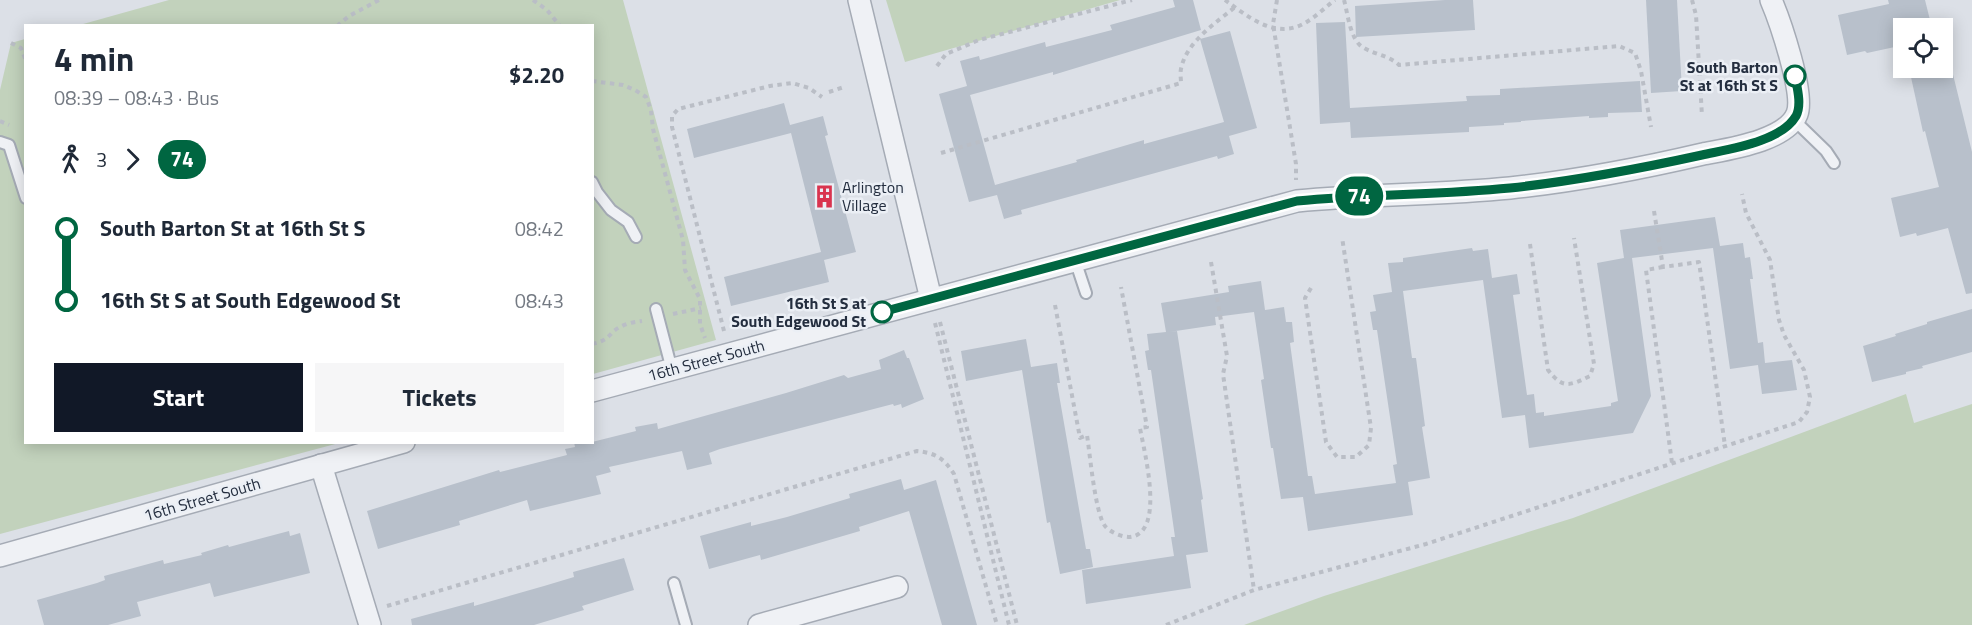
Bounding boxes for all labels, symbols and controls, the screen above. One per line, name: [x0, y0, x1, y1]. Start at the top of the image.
map controls: [1893, 18, 1953, 78]
button: locate: [1893, 18, 1953, 78]
text: 4 min: [54, 34, 134, 84]
place label: South Barton St at 16th St S: [1680, 55, 1778, 97]
text: $2.20: [509, 58, 564, 92]
marker: South Barton St at 16th St S: [1784, 65, 1806, 87]
text: 08:39 – 08:43 · Bus: [54, 82, 219, 113]
icon: walk: [54, 143, 87, 176]
icon: forward: [116, 143, 149, 176]
text: 74: [170, 143, 194, 175]
text: 3: [96, 144, 107, 175]
place label: Arlington Village: [842, 175, 904, 217]
line badge: 74: [1332, 176, 1386, 216]
text: 74: [1347, 180, 1371, 212]
building icon: Arlington Village: [811, 183, 837, 209]
text: South Barton St at 16th St S: [100, 211, 366, 245]
text: 08:42: [515, 213, 564, 244]
text: 16th St S at South Edgewood St: [100, 283, 400, 317]
text: 08:43: [515, 285, 564, 316]
place label: 16th St S at South Edgewood St: [731, 291, 866, 333]
marker: 16th St S at South Edgewood St: [871, 301, 893, 323]
street label: 16th Street South: [645, 333, 767, 387]
button: Start: [54, 363, 303, 432]
button: Tickets: [315, 363, 564, 432]
street label: 16th Street South: [141, 471, 263, 527]

